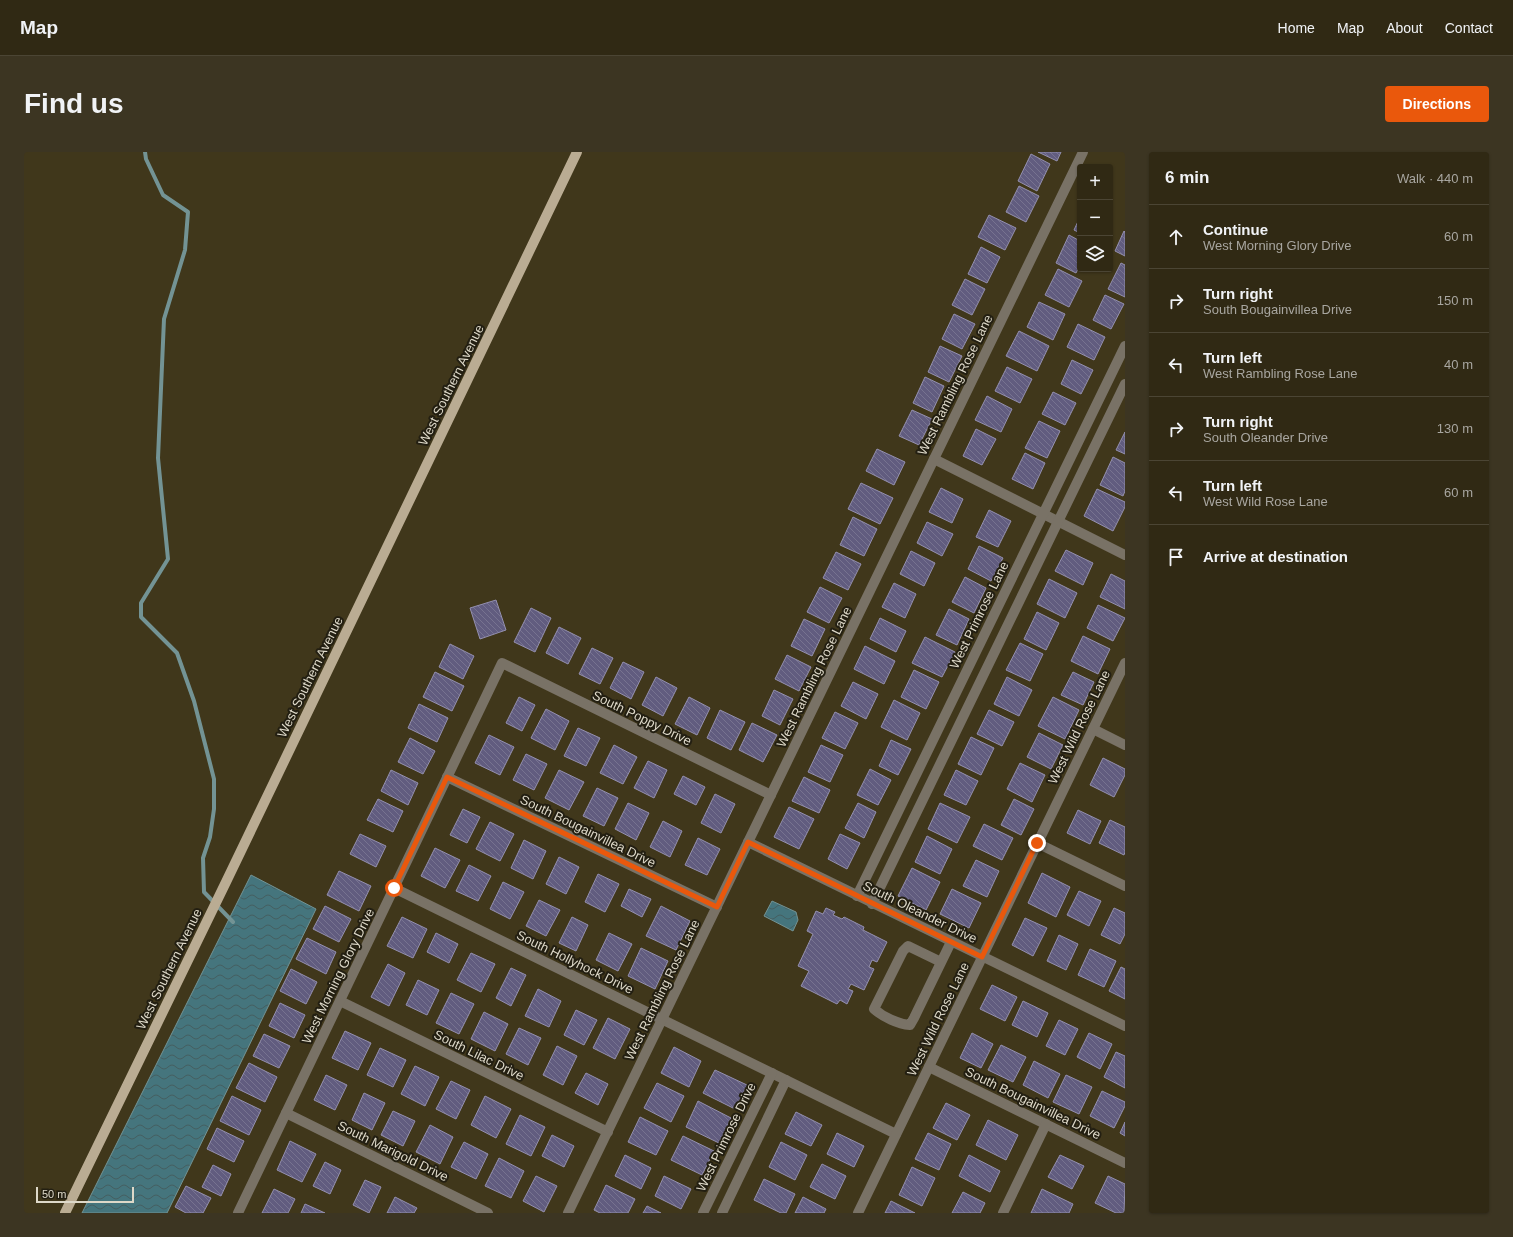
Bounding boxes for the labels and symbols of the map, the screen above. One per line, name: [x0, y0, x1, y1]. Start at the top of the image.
street label: West Rambling Rose Lane: [914, 312, 996, 458]
street label: West Southern Avenue: [415, 322, 487, 448]
street label: West Primrose Lane: [946, 559, 1012, 671]
street label: West Rambling Rose Lane: [773, 604, 855, 750]
street label: West Southern Avenue: [274, 614, 346, 740]
street label: West Wild Rose Lane: [1045, 668, 1113, 786]
street label: South Poppy Drive: [590, 687, 694, 749]
street label: South Bougainvillea Drive: [518, 792, 658, 870]
route end: [1028, 834, 1046, 852]
street label: South Oleander Drive: [861, 878, 979, 946]
route start: [385, 879, 403, 897]
street label: West Southern Avenue: [133, 906, 205, 1032]
street label: West Morning Glory Drive: [299, 906, 377, 1046]
street label: West Rambling Rose Lane: [621, 917, 703, 1063]
street label: South Hollyhock Drive: [514, 927, 636, 997]
street label: West Wild Rose Lane: [904, 960, 972, 1078]
street label: South Lilac Drive: [432, 1027, 526, 1083]
street label: South Bougainvillea Drive: [963, 1064, 1103, 1142]
street label: West Primrose Drive: [693, 1080, 759, 1194]
street label: South Marigold Drive: [335, 1118, 451, 1184]
scale bar: [36, 1185, 134, 1204]

